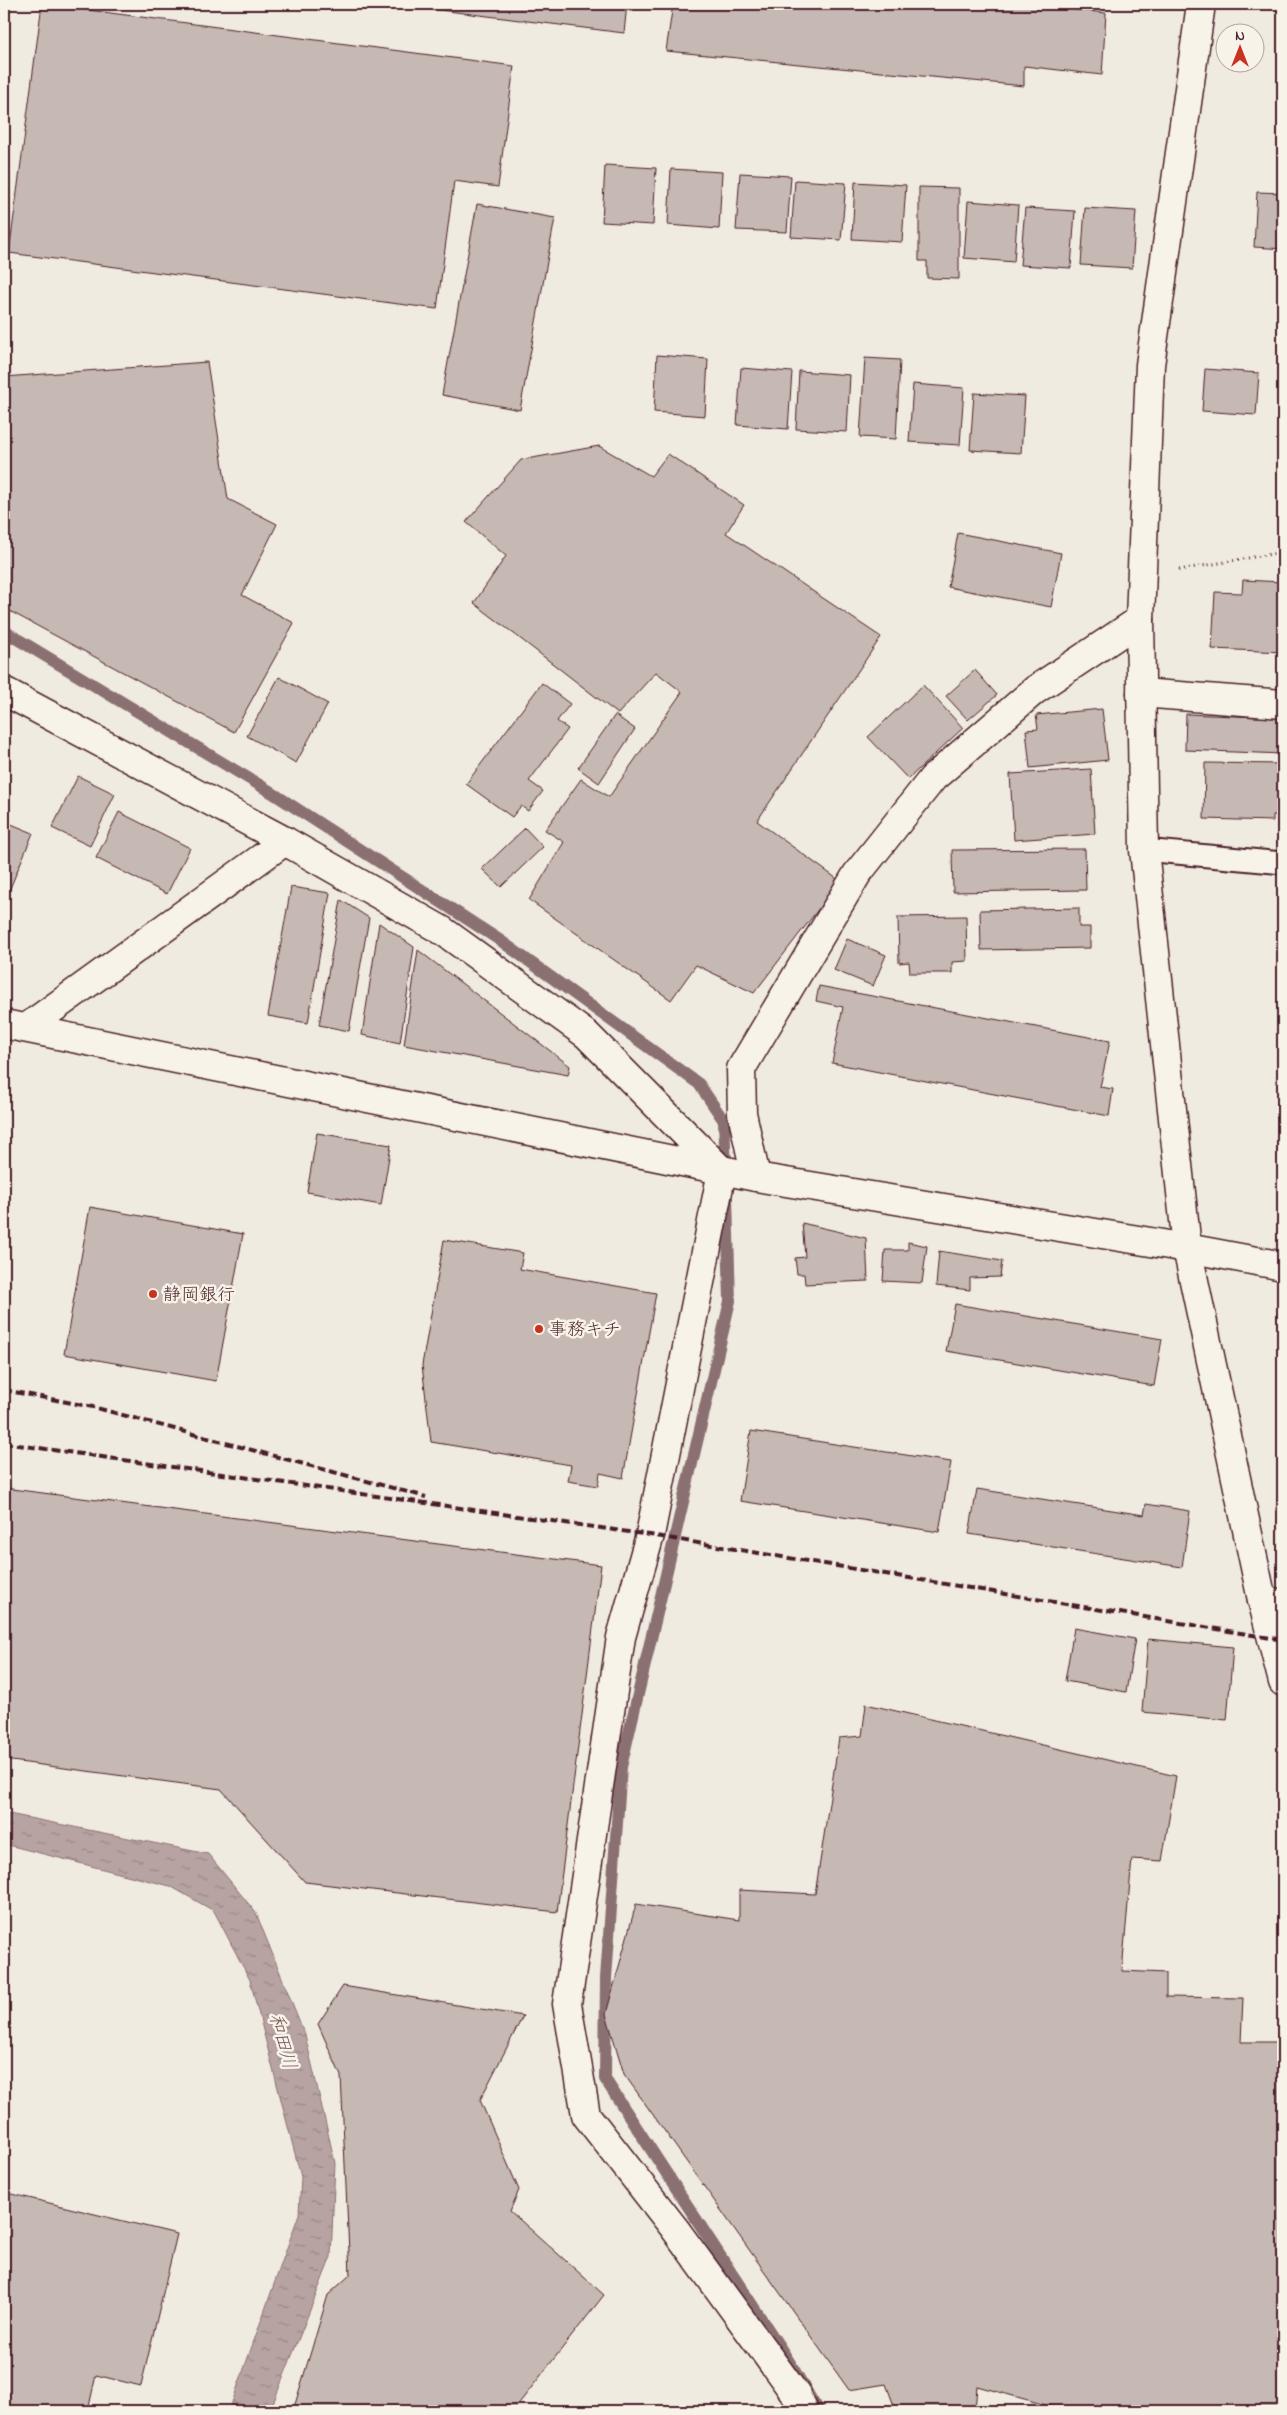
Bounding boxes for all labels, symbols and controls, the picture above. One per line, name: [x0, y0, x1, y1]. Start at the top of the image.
north arrow: [1214, 22, 1264, 72]
text: N: [1235, 26, 1245, 47]
place label: 静岡銀行: [163, 1283, 235, 1309]
marker: 静岡銀行: [147, 1288, 159, 1300]
place label: 事務キチ: [549, 1318, 621, 1344]
marker: 事務キチ: [533, 1323, 545, 1335]
water label: 和田川: [261, 2011, 302, 2073]

